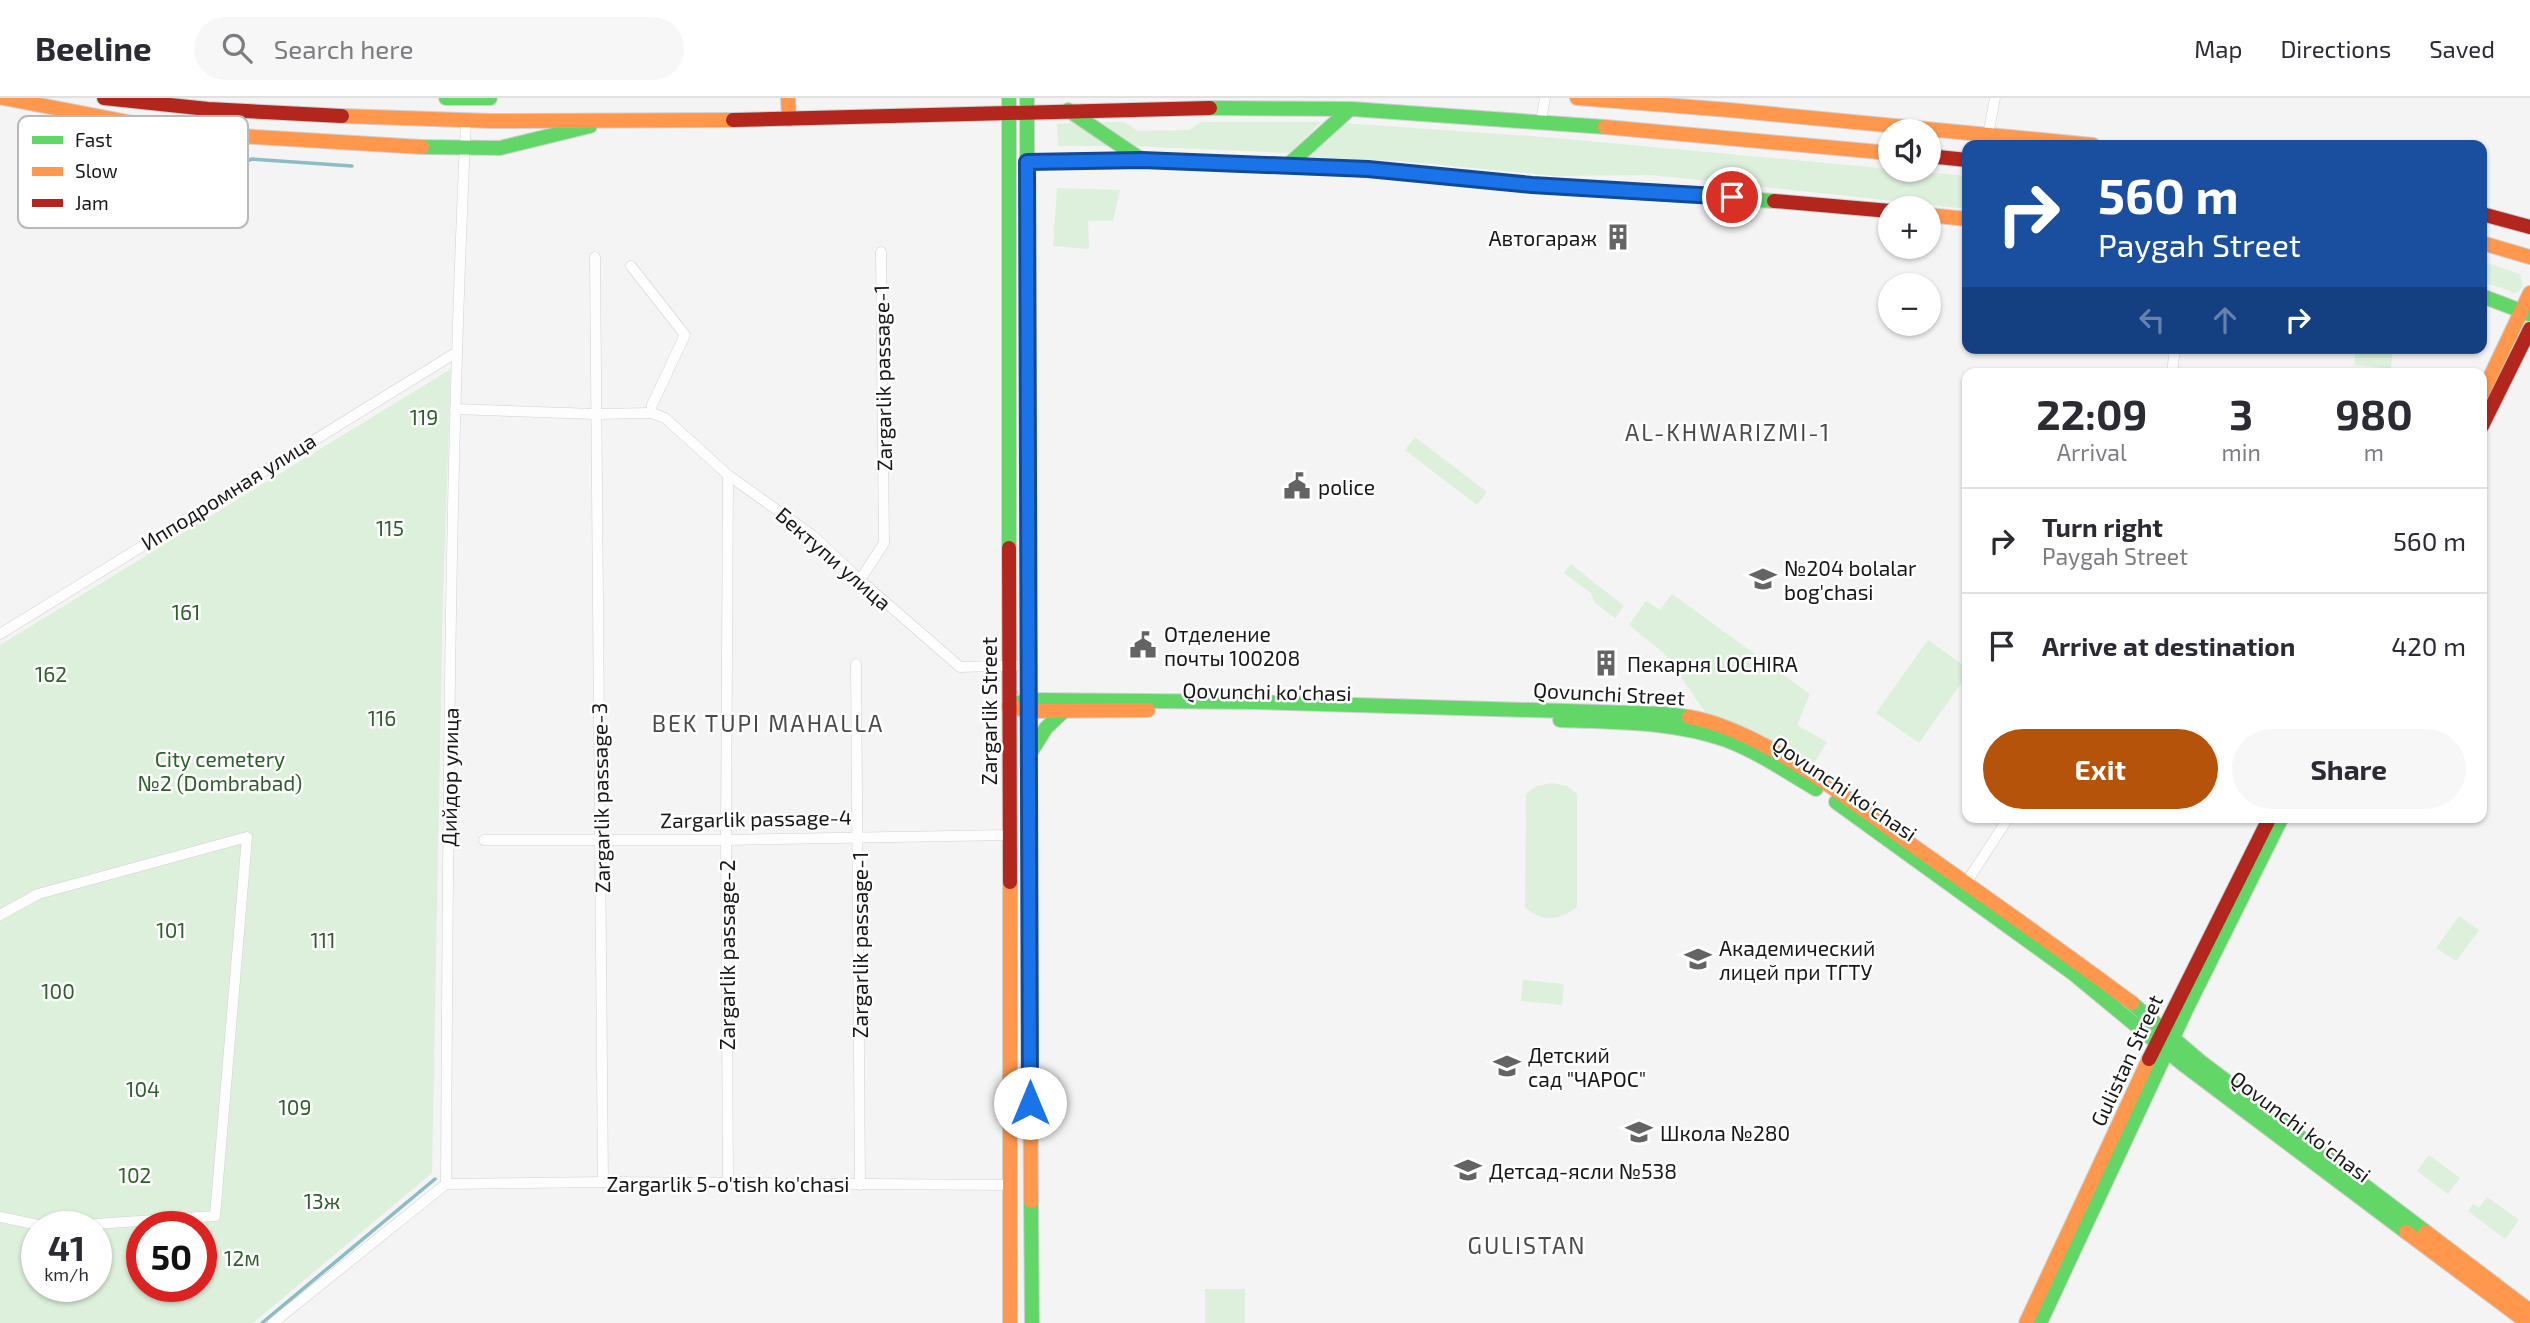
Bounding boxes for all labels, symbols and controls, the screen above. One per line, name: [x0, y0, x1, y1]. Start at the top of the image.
search box: [194, 17, 684, 80]
text: Beeline: [35, 28, 152, 68]
icon: search: [218, 29, 256, 67]
text: Search here: [274, 33, 413, 64]
text: Map: [2194, 34, 2242, 63]
text: Directions: [2280, 34, 2391, 63]
text: Saved: [2429, 34, 2495, 63]
legend: [18, 116, 248, 228]
map controls: [1878, 119, 1941, 336]
button: sound: [1878, 119, 1941, 182]
text: Fast: [75, 128, 112, 151]
text: Slow: [75, 159, 118, 182]
text: 560 m: [2098, 165, 2239, 224]
pin: [1702, 167, 1762, 227]
icon: right: [1983, 168, 2074, 259]
icon: arrive: [1713, 178, 1751, 216]
text: Jam: [75, 191, 109, 214]
button: +: [1878, 196, 1941, 259]
building icon: Автогараж: [1603, 222, 1633, 252]
place label: Автогараж: [1489, 225, 1597, 250]
text: Paygah Street: [2098, 225, 2301, 263]
button: −: [1878, 273, 1941, 336]
street label: Zargarlik passage-1: [868, 285, 896, 471]
icon: left: [2133, 301, 2171, 339]
icon: ahead: [2206, 301, 2244, 339]
icon: right: [2279, 301, 2317, 339]
text: 22:09: [2036, 388, 2147, 438]
text: 3: [2229, 388, 2253, 438]
text: 980: [2335, 388, 2413, 438]
park label: 119: [410, 404, 438, 429]
district label: AL-KHWARIZMI-1: [1625, 418, 1831, 446]
street label: Ипподромная улица: [136, 427, 320, 556]
text: Arrival: [2057, 438, 2127, 466]
text: min: [2222, 438, 2261, 466]
text: m: [2364, 438, 2384, 466]
public building icon: police: [1282, 471, 1312, 501]
place label: police: [1318, 474, 1375, 499]
street label: Бектупи улица: [771, 501, 897, 616]
text: Turn right: [2042, 511, 2163, 542]
park label: 115: [376, 515, 404, 540]
icon: right: [1983, 522, 2021, 560]
text: 560 m: [2393, 525, 2466, 556]
text: Paygah Street: [2042, 542, 2188, 570]
place label: №204 bolalar bog'chasi: [1784, 555, 1917, 604]
school or university icon: №204 bolalar bog'chasi: [1748, 564, 1778, 594]
park label: 161: [172, 599, 200, 624]
place label: Отделение почты 100208: [1164, 621, 1300, 670]
icon: arrive: [1983, 627, 2021, 665]
public building icon: Отделение почты 100208: [1128, 630, 1158, 660]
text: Arrive at destination: [2042, 630, 2295, 661]
text: 420 m: [2391, 630, 2466, 661]
street label: Zargarlik Street: [976, 637, 1001, 785]
building icon: Пекарня LOCHIRA: [1591, 648, 1621, 678]
place label: Пекарня LOCHIRA: [1627, 651, 1798, 676]
park label: 162: [35, 661, 67, 686]
street label: Qovunchi ko'chasi: [1182, 677, 1352, 706]
street label: Qovunchi Street: [1532, 677, 1685, 710]
street label: Zargarlik passage-3: [586, 703, 614, 893]
park label: 116: [368, 705, 396, 730]
street label: Дийдор улица: [435, 707, 464, 847]
district label: BEK TUPI MAHALLA: [652, 709, 884, 737]
button: Exit: [1983, 729, 2218, 809]
button: Share: [2232, 729, 2466, 809]
street label: Qovunchi ko'chasi: [1767, 730, 1922, 847]
park label: City cemetery №2 (Dombrabad): [138, 746, 302, 795]
street label: Zargarlik passage-4: [660, 804, 852, 832]
street label: Zargarlik passage-1: [847, 852, 872, 1038]
street label: Zargarlik passage-2: [714, 860, 739, 1050]
park label: 101: [156, 917, 186, 942]
park label: 111: [310, 927, 336, 952]
place label: Академический лицей при ТГТУ: [1719, 935, 1875, 984]
school or university icon: Академический лицей при ТГТУ: [1683, 944, 1713, 974]
park label: 100: [41, 978, 75, 1003]
street label: Gulistan Street: [2085, 990, 2167, 1130]
place label: Детский сад "ЧАРОС": [1528, 1042, 1646, 1091]
school or university icon: Детский сад "ЧАРОС": [1492, 1051, 1522, 1081]
street label: Qovunchi ko'chasi: [2225, 1065, 2376, 1188]
position arrow: [993, 1066, 1067, 1140]
park label: 104: [126, 1076, 160, 1101]
park label: 109: [278, 1094, 312, 1119]
school or university icon: Школа №280: [1624, 1117, 1654, 1147]
place label: Школа №280: [1660, 1120, 1790, 1145]
school or university icon: Детсад-ясли №538: [1453, 1155, 1483, 1185]
place label: Детсад-ясли №538: [1489, 1158, 1677, 1183]
park label: 102: [119, 1162, 151, 1187]
street label: Zargarlik 5-o'tish ko'chasi: [606, 1171, 850, 1196]
park label: 13ж: [304, 1188, 340, 1213]
speed limit sign: 50: [126, 1211, 217, 1302]
text: 41: [48, 1226, 85, 1268]
district label: GULISTAN: [1467, 1231, 1587, 1259]
park label: 12м: [224, 1245, 260, 1270]
text: km/h: [44, 1263, 89, 1285]

